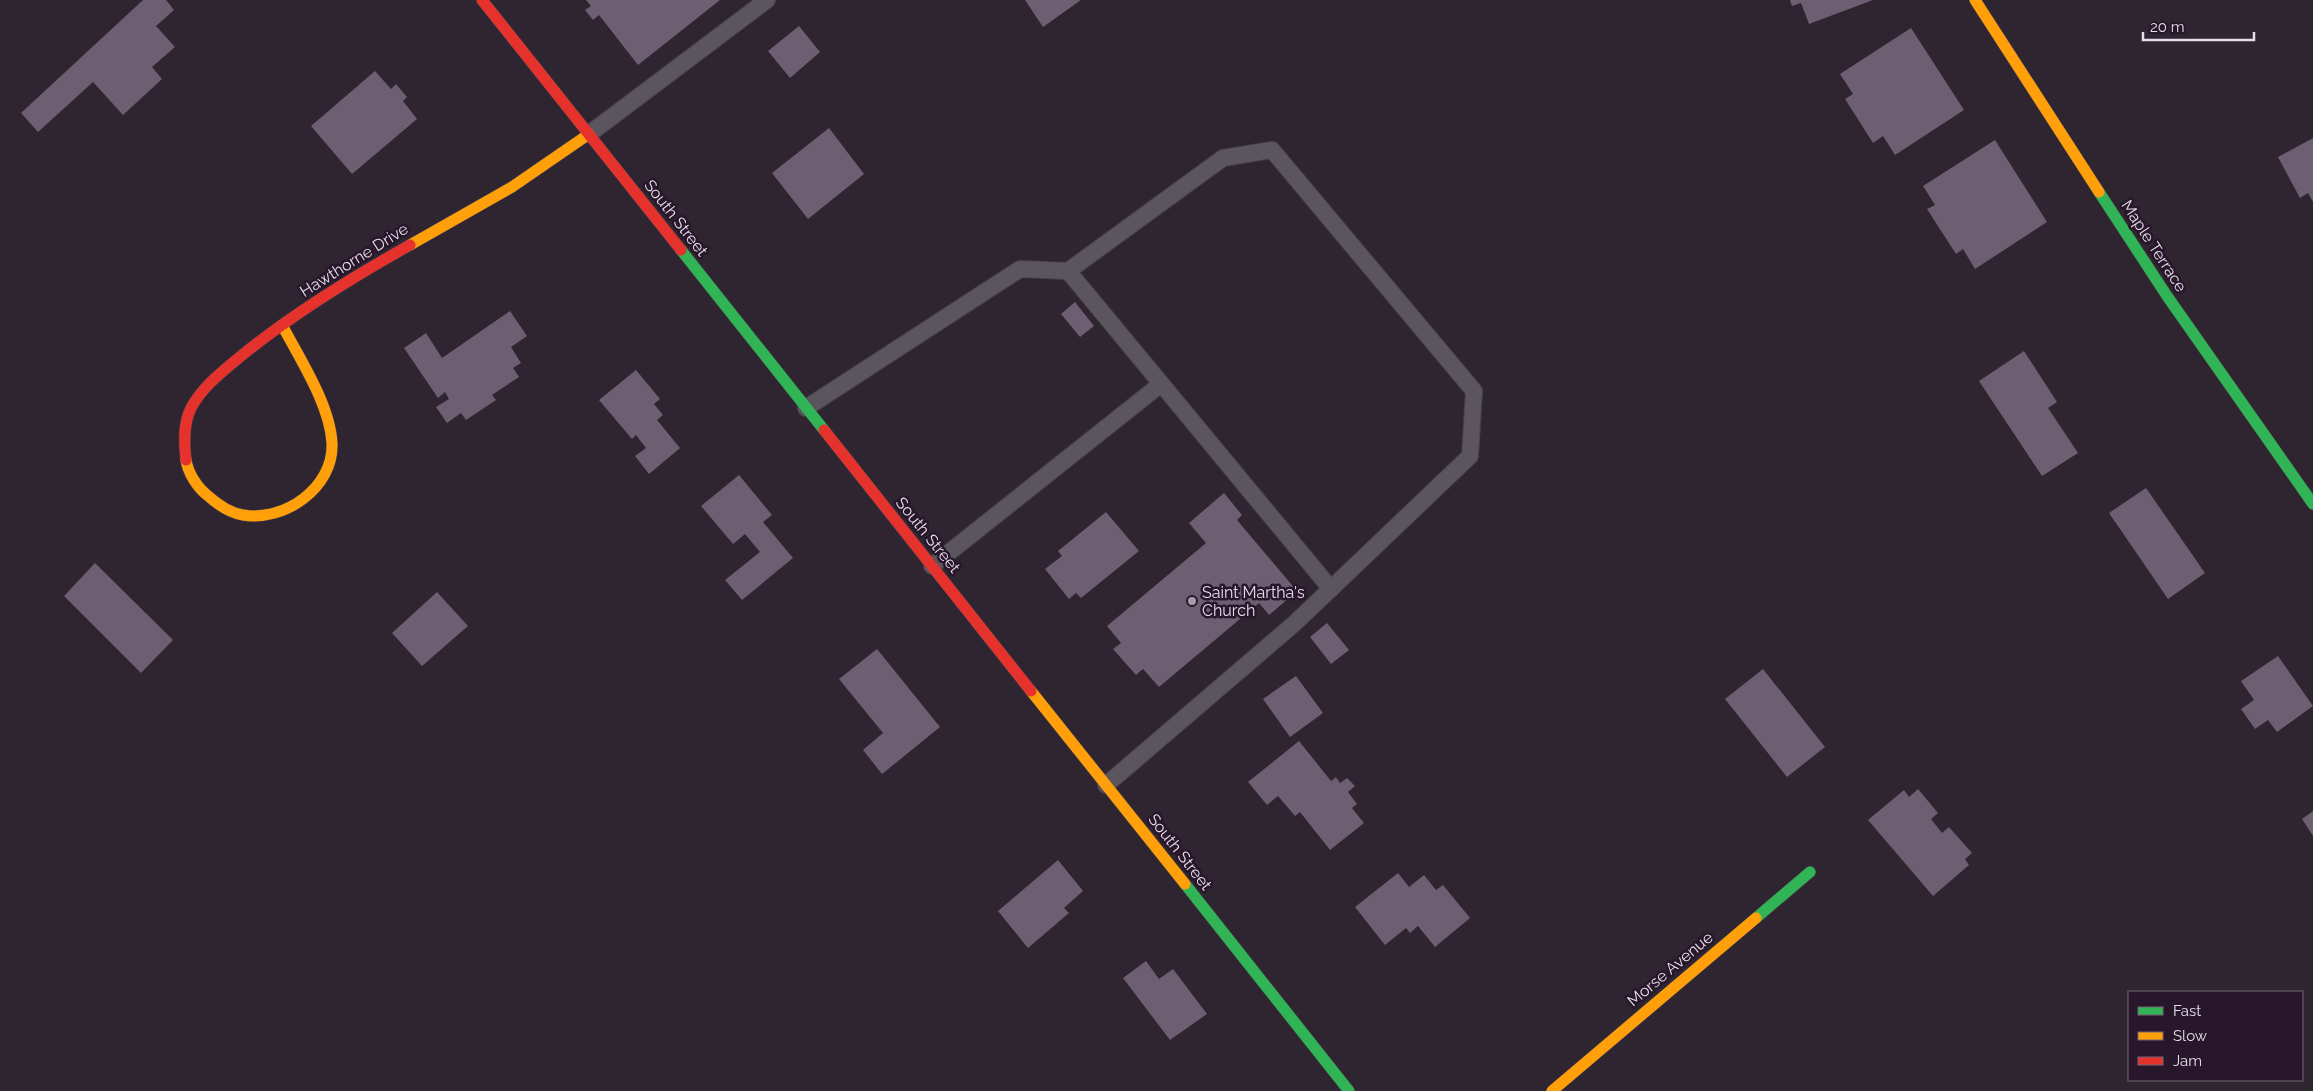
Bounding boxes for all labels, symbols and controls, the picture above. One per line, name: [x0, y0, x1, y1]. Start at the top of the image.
scale bar: [2143, 10, 2254, 42]
text: 20 m: [2150, 18, 2185, 36]
street label: South Street: [640, 176, 712, 261]
street label: Maple Terrace: [2117, 197, 2191, 295]
street label: Hawthorne Drive: [296, 219, 412, 301]
street label: South Street: [892, 493, 965, 577]
place label: Saint Martha's Church: [1202, 583, 1305, 620]
marker: Saint Martha's Church: [1186, 595, 1198, 607]
street label: South Street: [1144, 810, 1216, 895]
street label: Morse Avenue: [1623, 928, 1717, 1010]
legend: [2128, 991, 2303, 1081]
text: Fast: [2173, 1002, 2201, 1020]
text: Slow: [2173, 1027, 2207, 1045]
text: Jam: [2173, 1052, 2202, 1070]

